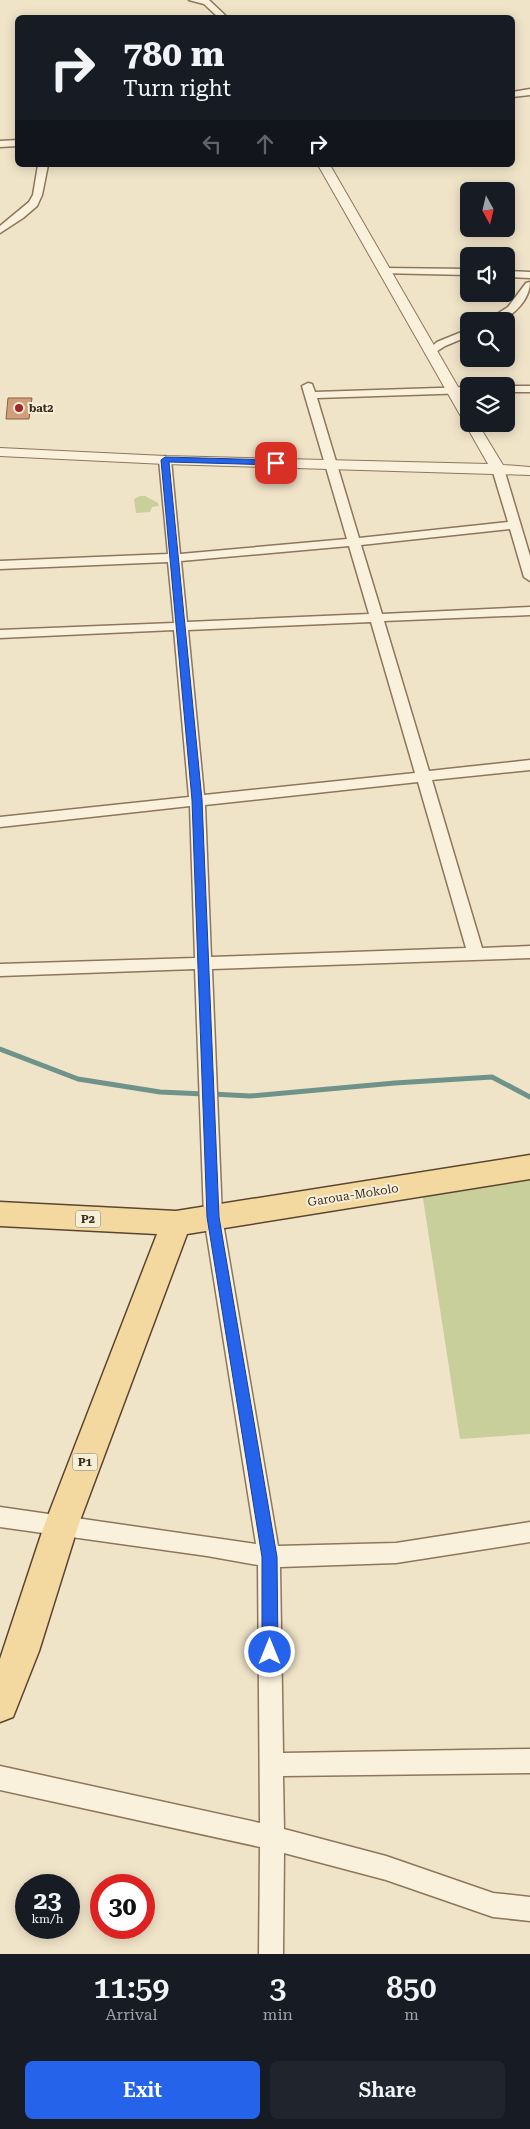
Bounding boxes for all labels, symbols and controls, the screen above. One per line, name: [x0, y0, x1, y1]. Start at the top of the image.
text: 780 m: [123, 34, 224, 75]
icon: right: [40, 35, 105, 100]
text: Turn right: [123, 76, 231, 101]
icon: left: [198, 130, 226, 158]
icon: ahead: [251, 130, 279, 158]
icon: right: [304, 130, 332, 158]
north arrow: [460, 182, 515, 238]
map controls: [460, 182, 515, 432]
button: sound: [460, 247, 515, 302]
button: search: [460, 312, 515, 367]
button: layers: [460, 377, 515, 432]
marker: bat2: [13, 402, 25, 414]
place label: bat2: [29, 402, 53, 415]
pin: [255, 442, 297, 484]
icon: arrive: [262, 449, 290, 477]
street label: Garoua-Mokolo: [307, 1181, 399, 1209]
road number: P2: [76, 1210, 100, 1228]
road number: P1: [72, 1454, 98, 1470]
position arrow: [243, 1625, 295, 1677]
speed limit sign: 30: [90, 1874, 155, 1939]
text: 23: [33, 1886, 62, 1915]
text: km/h: [31, 1912, 64, 1926]
text: 11:59: [93, 1970, 169, 2005]
text: 3: [269, 1970, 286, 2005]
text: 850: [386, 1970, 437, 2005]
text: Arrival: [105, 2005, 157, 2024]
text: min: [263, 2005, 293, 2024]
text: m: [404, 2005, 419, 2024]
button: Exit: [25, 2061, 260, 2119]
button: Share: [270, 2061, 505, 2119]

